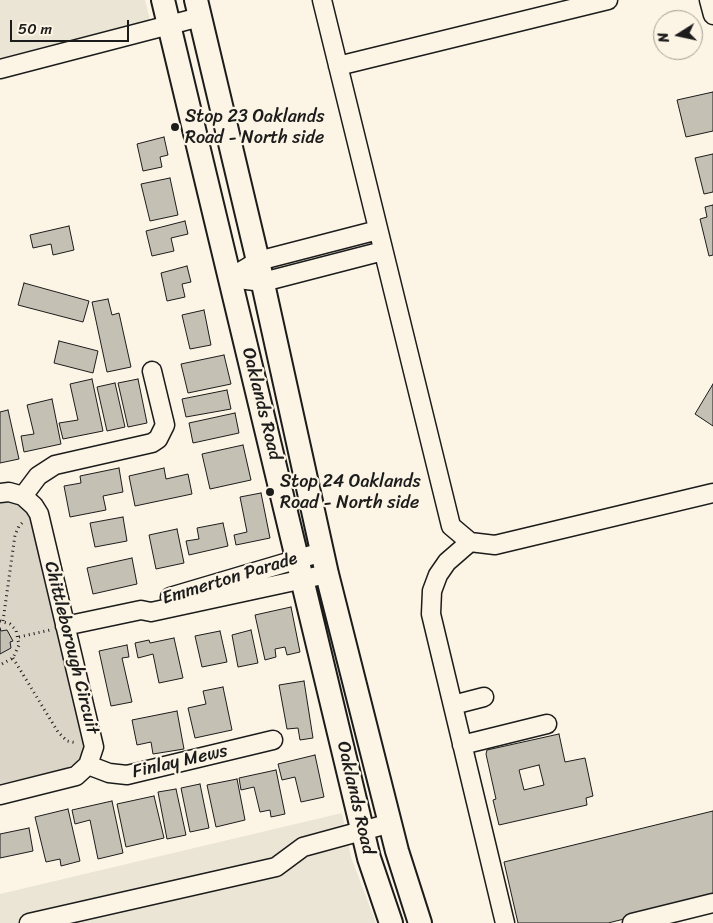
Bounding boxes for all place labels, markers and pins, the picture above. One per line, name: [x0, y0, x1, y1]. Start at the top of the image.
place label: Stop 23 Oaklands Road - North side: [185, 106, 324, 148]
marker: Stop 23 Oaklands Road - North side: [169, 121, 181, 133]
place label: Stop 24 Oaklands Road - North side: [280, 471, 421, 514]
marker: Stop 24 Oaklands Road - North side: [264, 486, 276, 498]

